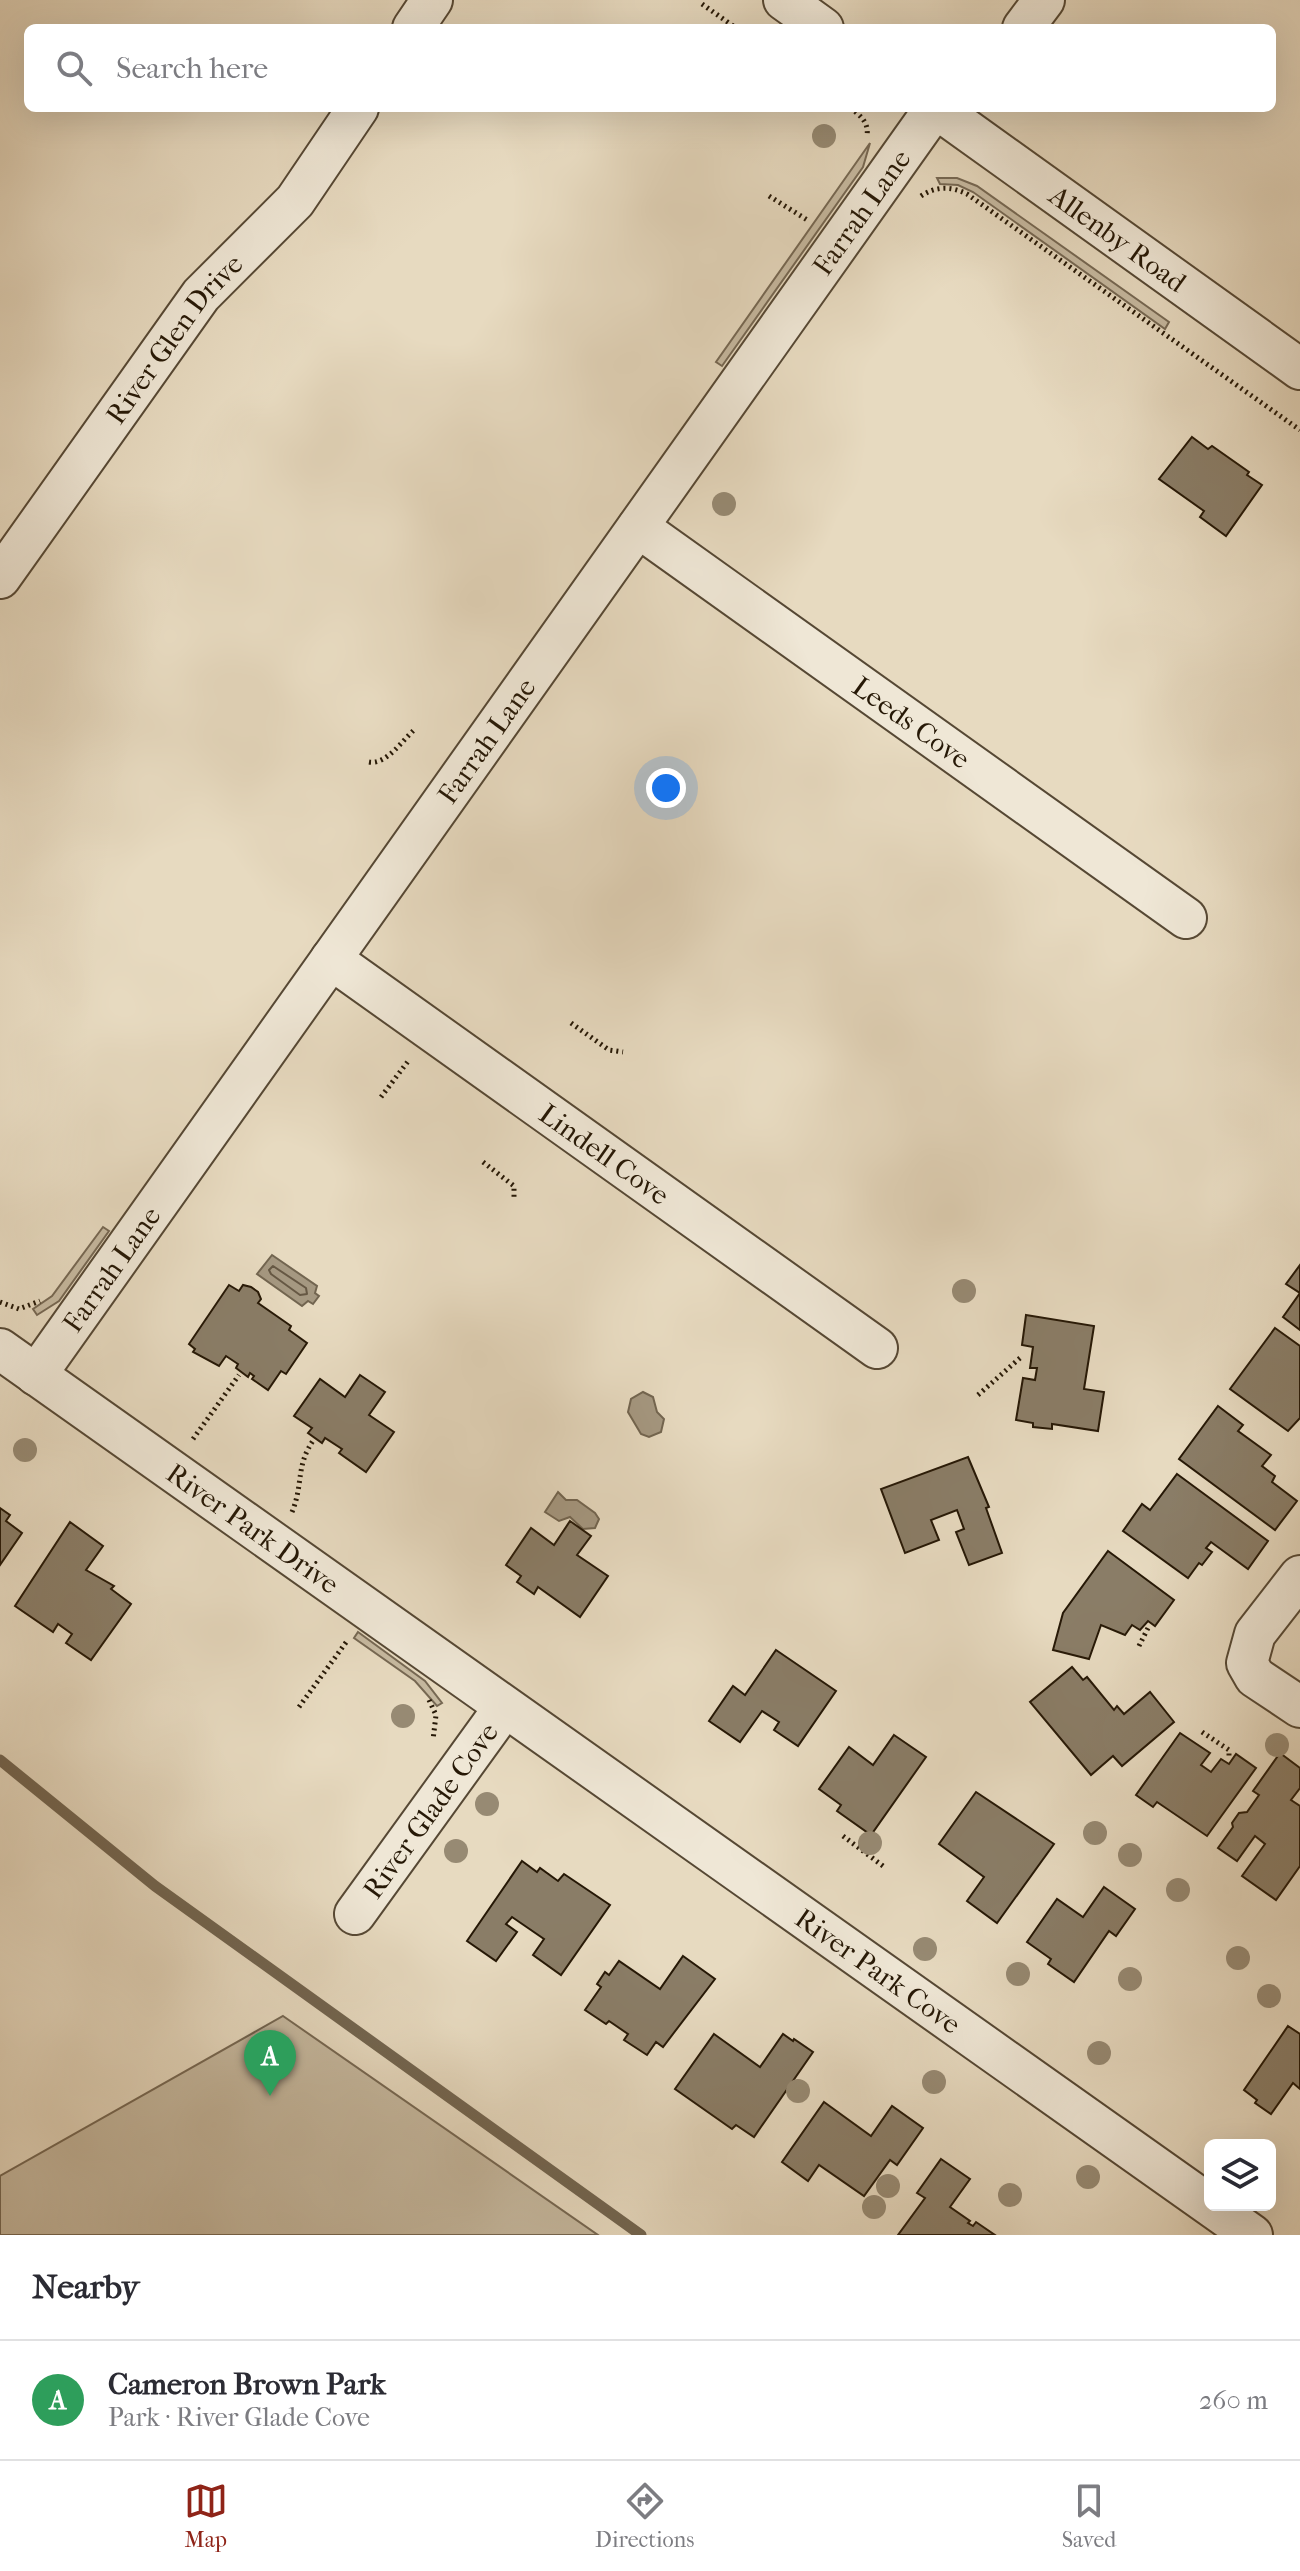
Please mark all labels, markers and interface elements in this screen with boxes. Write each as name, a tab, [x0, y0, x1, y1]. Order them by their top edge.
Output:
search box	[24, 24, 1276, 112]
icon: search	[52, 46, 96, 90]
text: Search here	[116, 51, 268, 86]
street label: Farrah Lane	[805, 143, 917, 281]
street label: Allenby Road	[1042, 178, 1194, 299]
street label: River Glen Drive	[99, 247, 249, 430]
street label: Leeds Cove	[846, 669, 977, 775]
street label: Farrah Lane	[430, 671, 542, 810]
your location	[646, 768, 686, 808]
street label: Lindell Cove	[533, 1097, 676, 1211]
street label: Farrah Lane	[55, 1200, 167, 1338]
street label: River Park Drive	[160, 1456, 346, 1600]
street label: River Glade Cove	[355, 1716, 505, 1905]
street label: River Park Cove	[789, 1901, 968, 2040]
pin: A	[244, 2030, 296, 2096]
map controls	[1204, 2139, 1276, 2211]
button: layers	[1204, 2139, 1276, 2211]
text: Nearby	[32, 2267, 139, 2307]
text: Cameron Brown Park	[108, 2367, 386, 2402]
text: A	[50, 2385, 66, 2416]
text: 260 m	[1199, 2385, 1268, 2416]
text: Park · River Glade Cove	[108, 2402, 370, 2433]
tab: Map	[184, 2479, 228, 2553]
tab: Directions	[595, 2479, 694, 2553]
tab: Saved	[1062, 2479, 1116, 2553]

